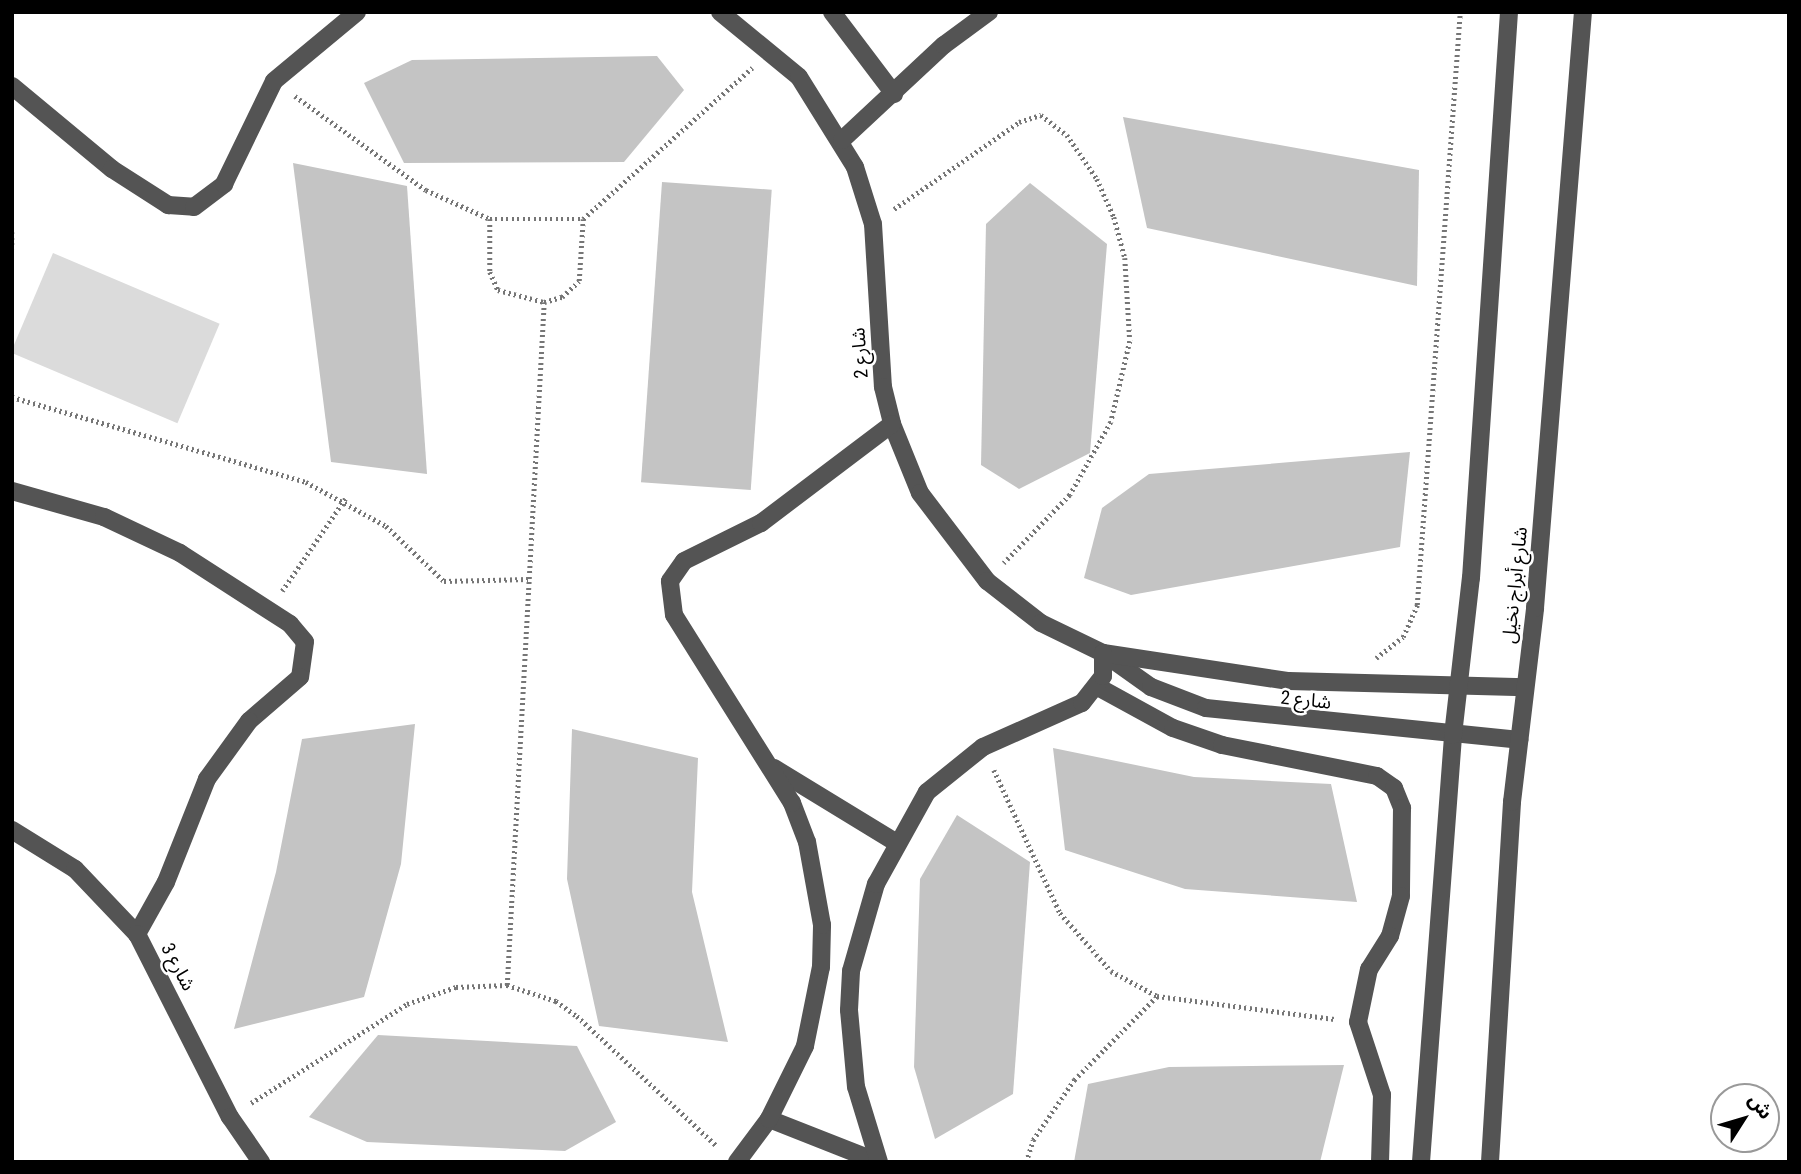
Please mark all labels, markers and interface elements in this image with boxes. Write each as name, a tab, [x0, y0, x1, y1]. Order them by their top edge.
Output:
street label: شارع 2	[847, 327, 873, 379]
street label: شارع أبراج نخيل	[1498, 526, 1532, 644]
street label: شارع 2	[1280, 686, 1332, 714]
street label: شارع 3	[156, 939, 200, 995]
north arrow	[1710, 1083, 1780, 1153]
text: ش	[1744, 1089, 1778, 1124]

